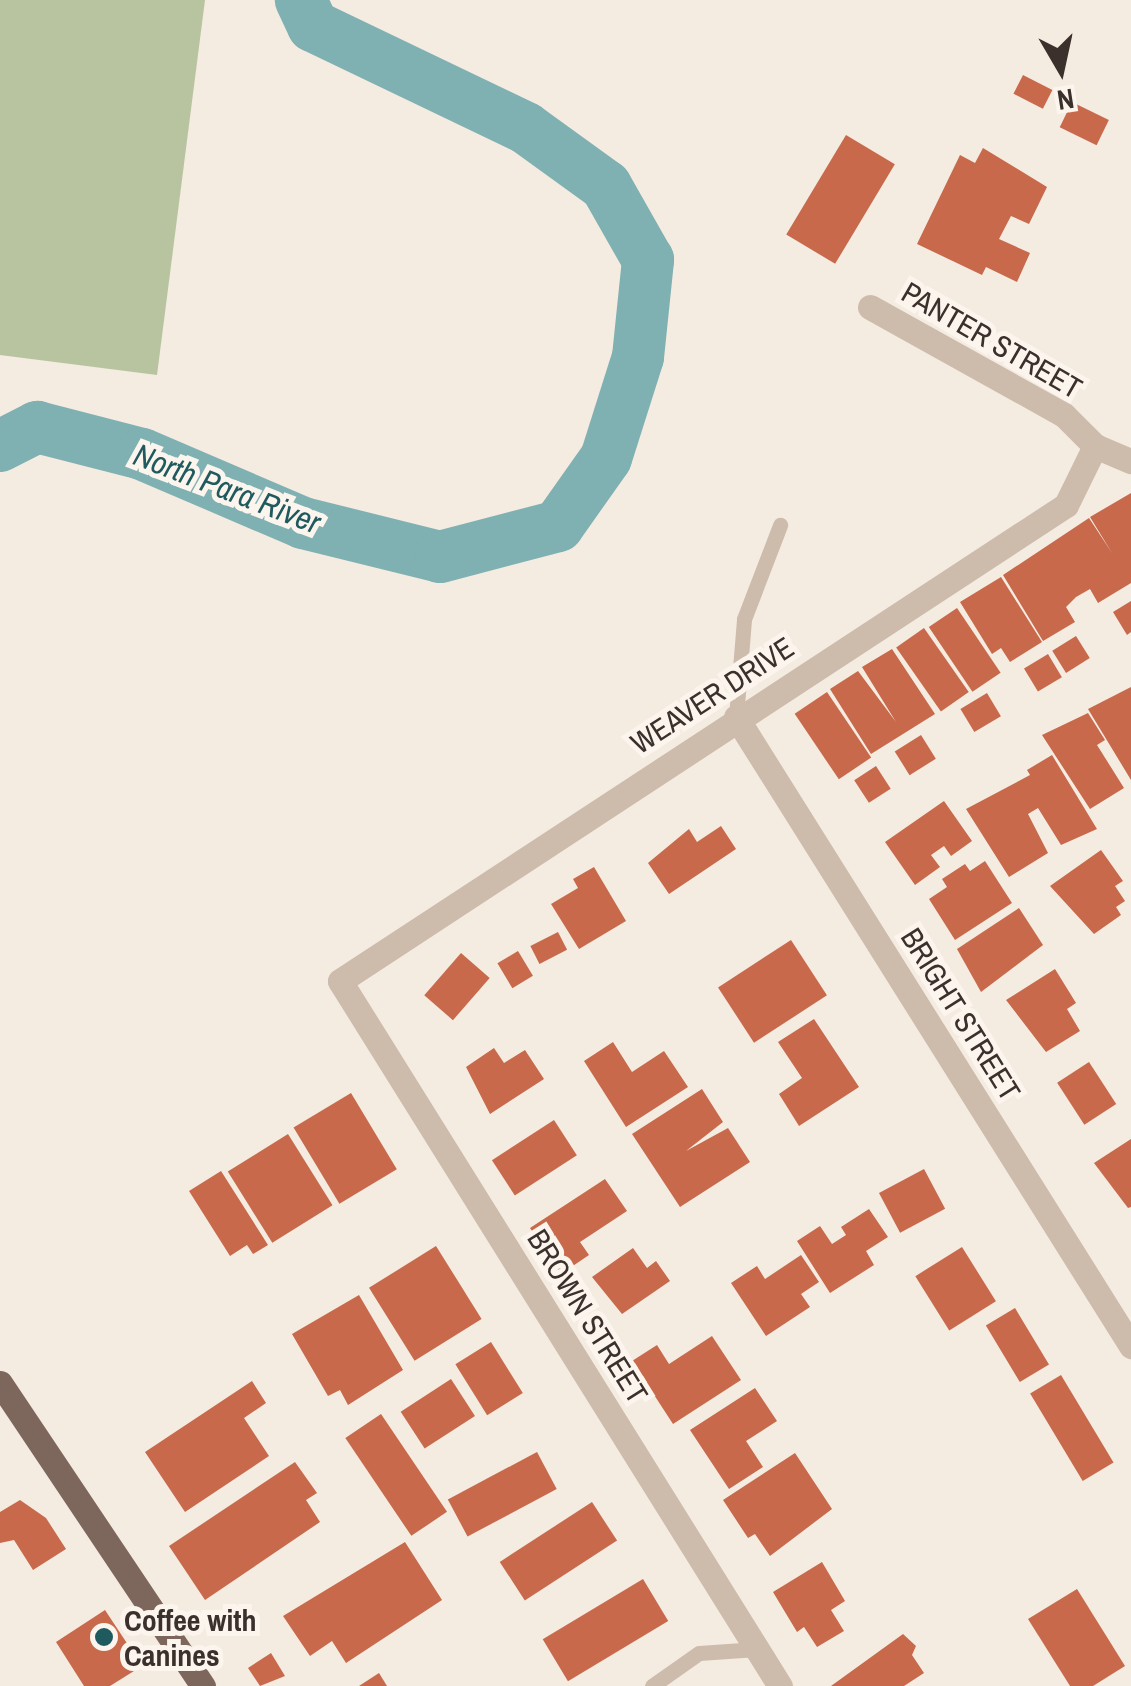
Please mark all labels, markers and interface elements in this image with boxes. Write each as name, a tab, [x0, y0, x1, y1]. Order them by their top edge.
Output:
north arrow	[1011, 20, 1111, 120]
text: N	[1055, 80, 1077, 120]
street label: PANTER STREET	[896, 274, 1088, 406]
water label: North Para River	[128, 436, 326, 542]
street label: WEAVER DRIVE	[624, 629, 800, 761]
street label: BRIGHT STREET	[894, 921, 1028, 1107]
street label: BROWN STREET	[520, 1222, 656, 1410]
place label: Coffee with Canines	[124, 1602, 257, 1672]
marker: Coffee with Canines	[93, 1626, 115, 1648]

